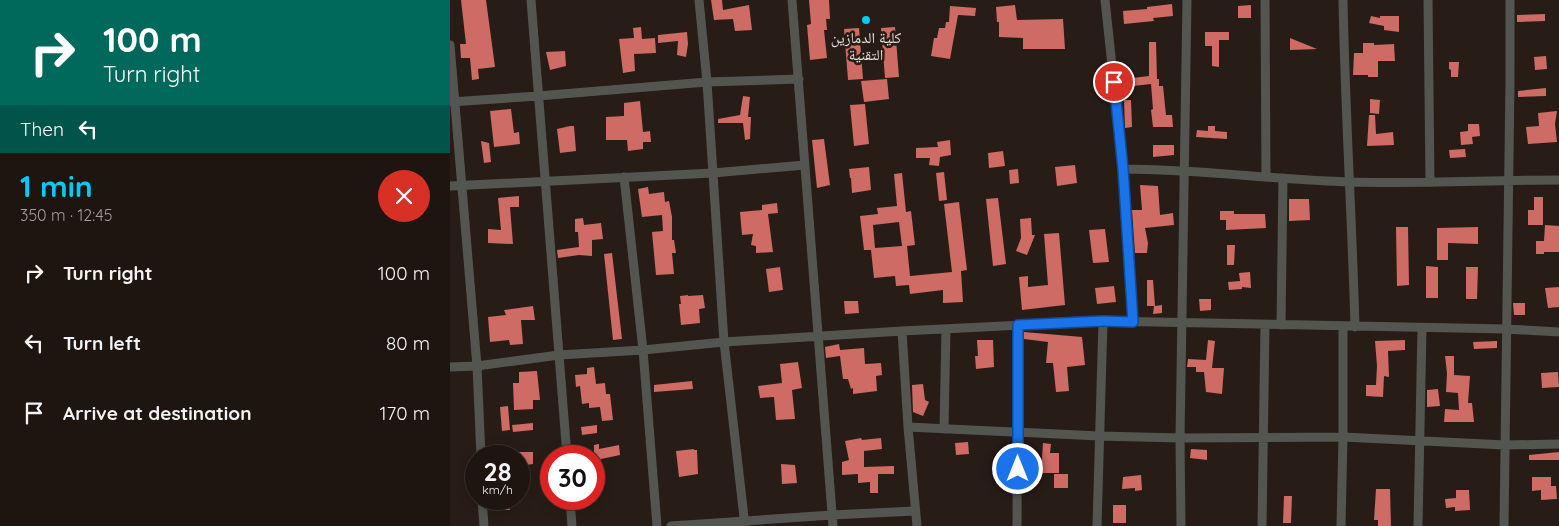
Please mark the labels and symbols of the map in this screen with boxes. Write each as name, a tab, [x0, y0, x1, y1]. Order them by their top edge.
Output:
marker: كلية الدمازين التقنية	[860, 14, 872, 26]
place label: كلية الدمازين التقنية	[831, 28, 901, 64]
pin	[1093, 61, 1135, 103]
position arrow	[991, 442, 1043, 494]
speed limit sign: 30	[540, 445, 605, 510]

